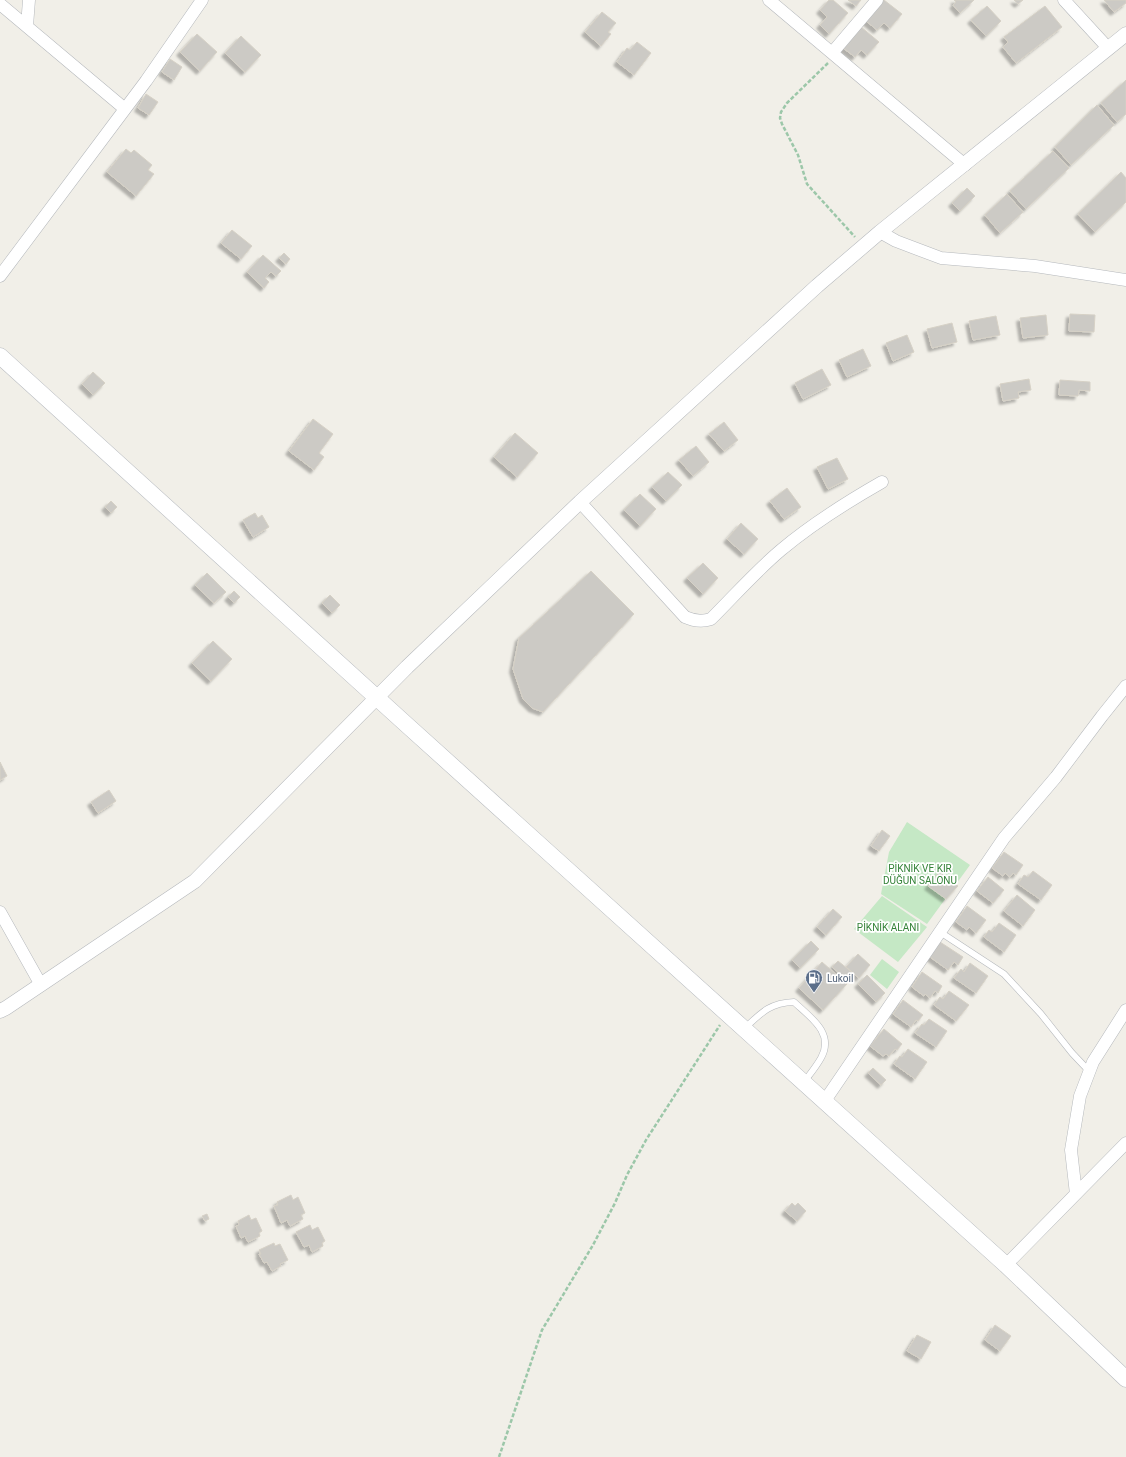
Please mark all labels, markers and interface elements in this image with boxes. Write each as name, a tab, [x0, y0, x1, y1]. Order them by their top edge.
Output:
park label: PİKNİK VE KIR DÜĞUN SALONU	[883, 862, 957, 886]
park label: PİKNİK ALANI	[857, 921, 919, 933]
fuel station icon: Lukoil	[804, 968, 824, 993]
place label: Lukoil	[827, 973, 853, 984]

